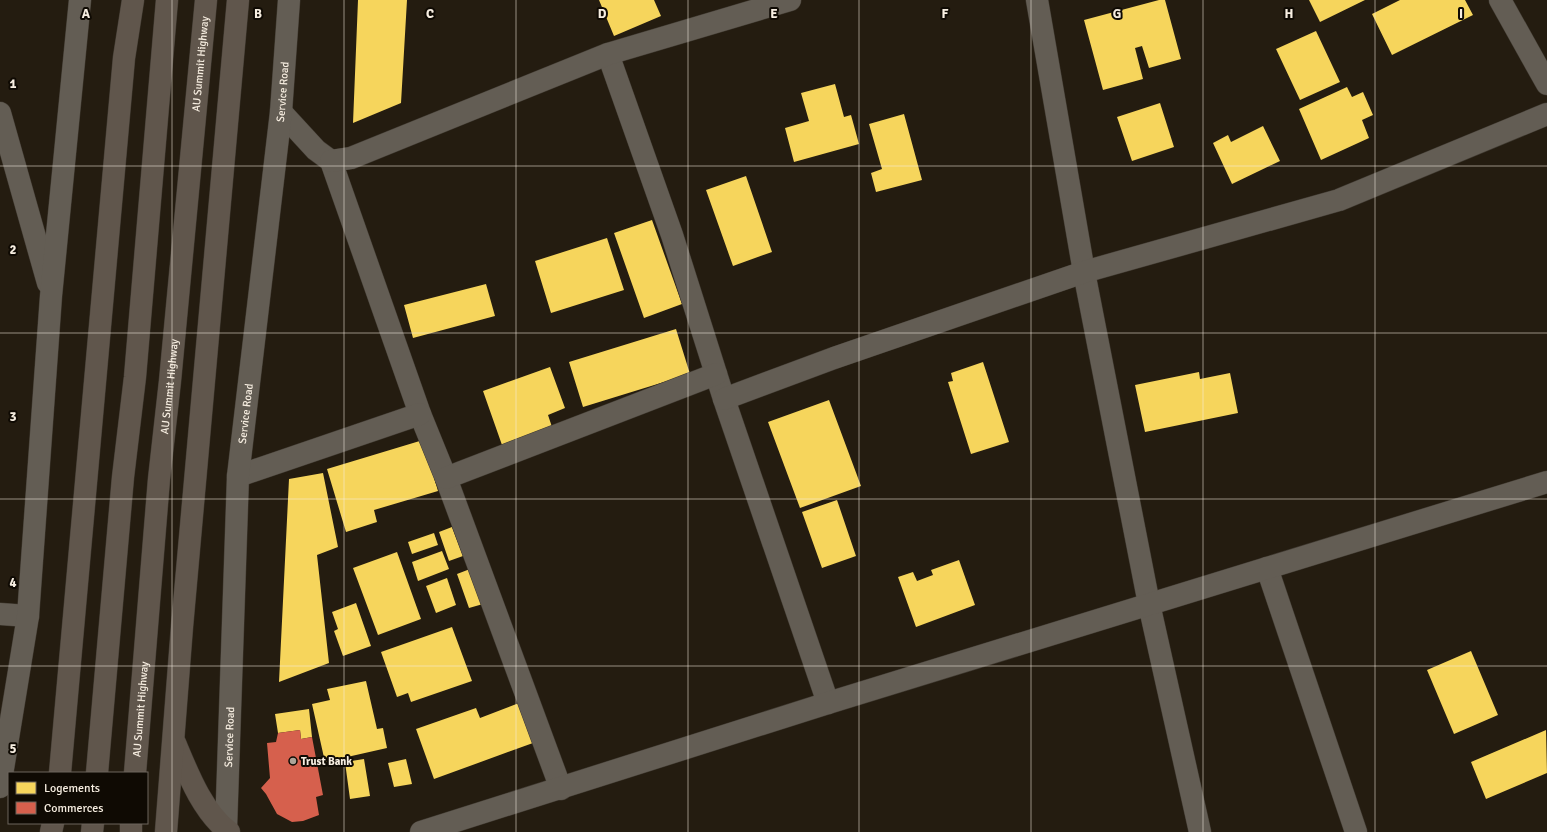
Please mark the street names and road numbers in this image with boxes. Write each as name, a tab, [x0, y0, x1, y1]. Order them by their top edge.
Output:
street label: AU Summit Highway	[189, 15, 211, 112]
street label: Service Road	[273, 61, 291, 123]
street label: AU Summit Highway	[158, 337, 181, 435]
street label: Service Road	[235, 383, 255, 444]
street label: AU Summit Highway	[130, 660, 151, 757]
street label: Service Road	[222, 706, 237, 768]

